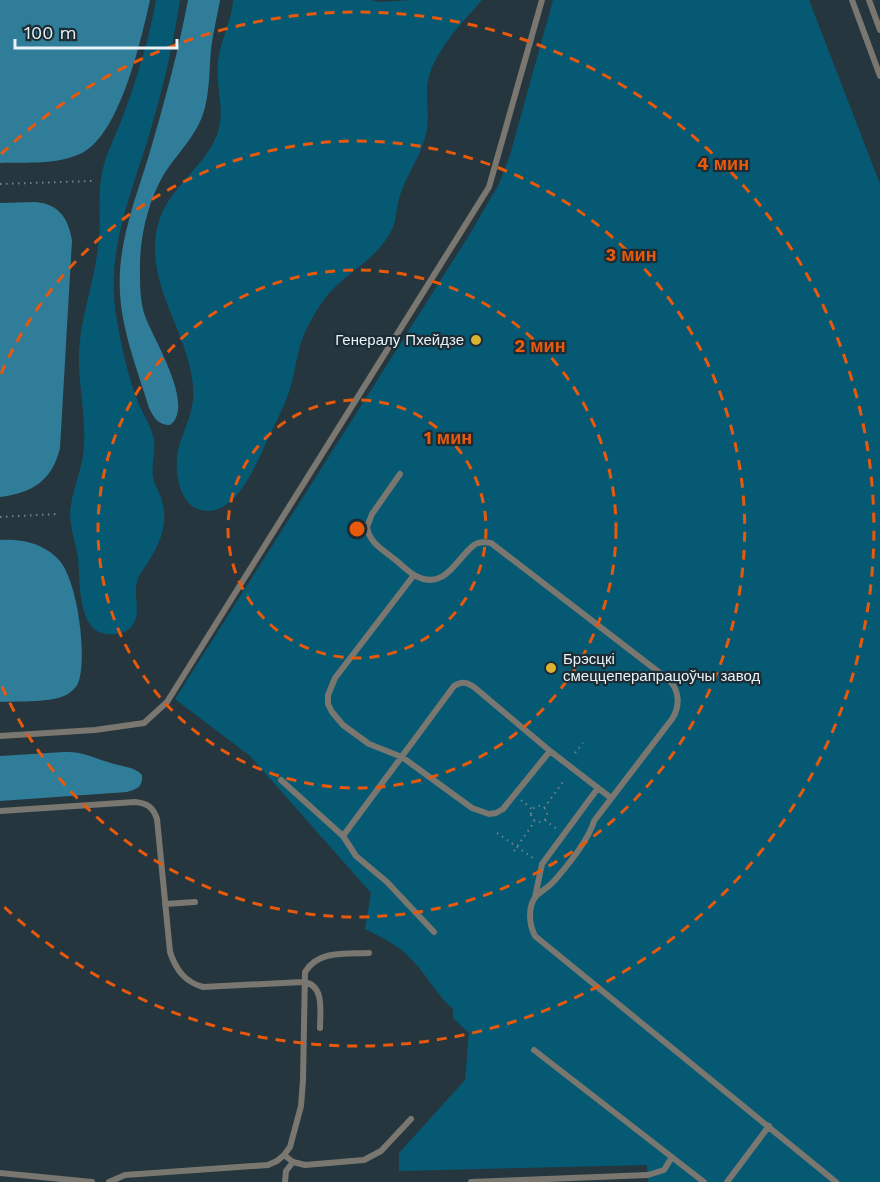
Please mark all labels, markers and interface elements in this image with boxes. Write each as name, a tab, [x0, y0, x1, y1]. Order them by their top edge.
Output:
scale bar	[15, 12, 177, 50]
text: 100 m	[24, 22, 77, 43]
text: 4 мин	[697, 153, 749, 174]
text: 3 мин	[605, 244, 657, 265]
place label: Генералу Пхейдзе	[335, 331, 464, 349]
marker: Генералу Пхейдзе	[469, 333, 483, 347]
text: 2 мин	[514, 335, 566, 356]
text: 1 мин	[424, 427, 472, 448]
centre of rings	[347, 519, 367, 539]
place label: Брэсцкі смеццеперапрацоўчы завод	[563, 650, 760, 685]
marker: Брэсцкі смеццеперапрацоўчы завод	[544, 661, 558, 675]

